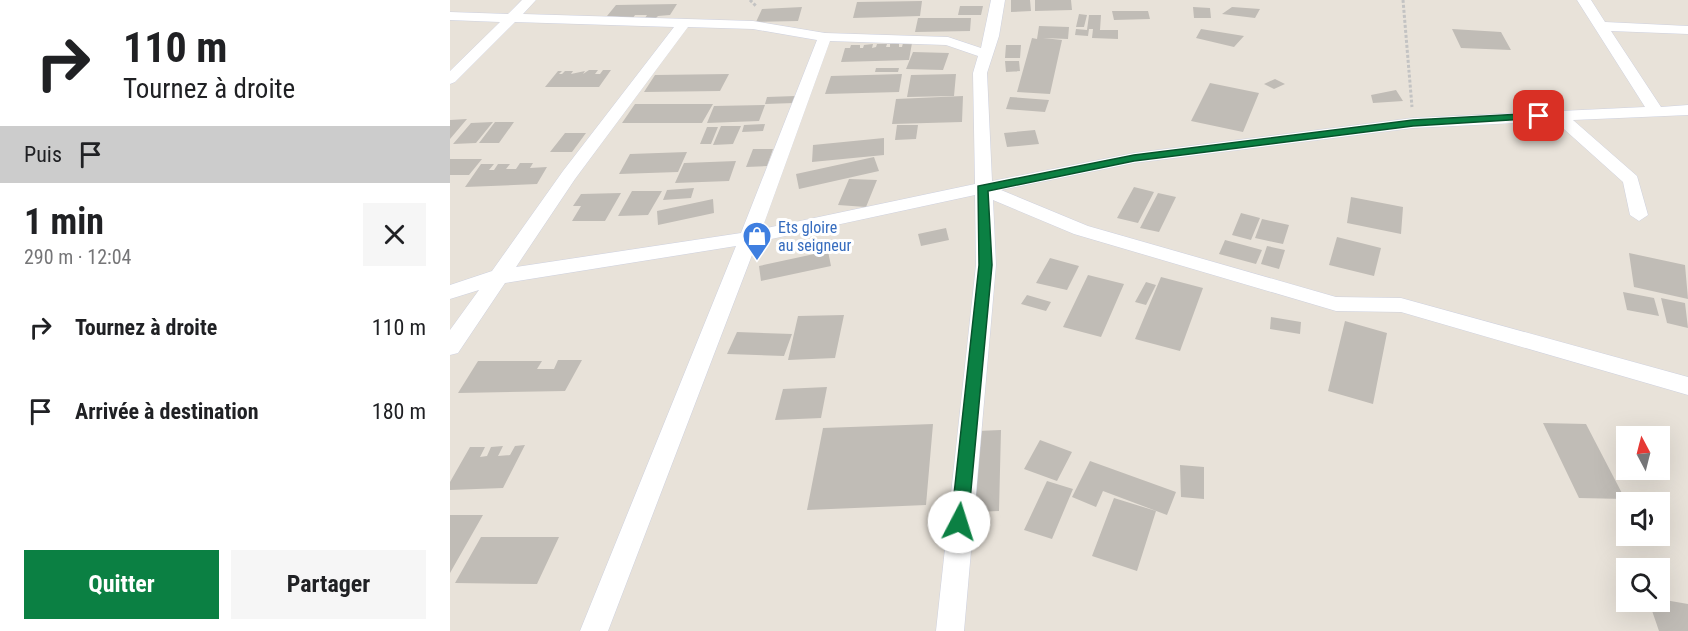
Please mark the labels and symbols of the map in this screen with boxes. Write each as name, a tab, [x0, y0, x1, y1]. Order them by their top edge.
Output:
pin	[1513, 90, 1564, 141]
place label: Ets gloire au seigneur	[778, 218, 851, 255]
shop icon: Ets gloire au seigneur	[741, 220, 773, 262]
north arrow	[1616, 426, 1670, 480]
position arrow	[927, 490, 991, 554]

